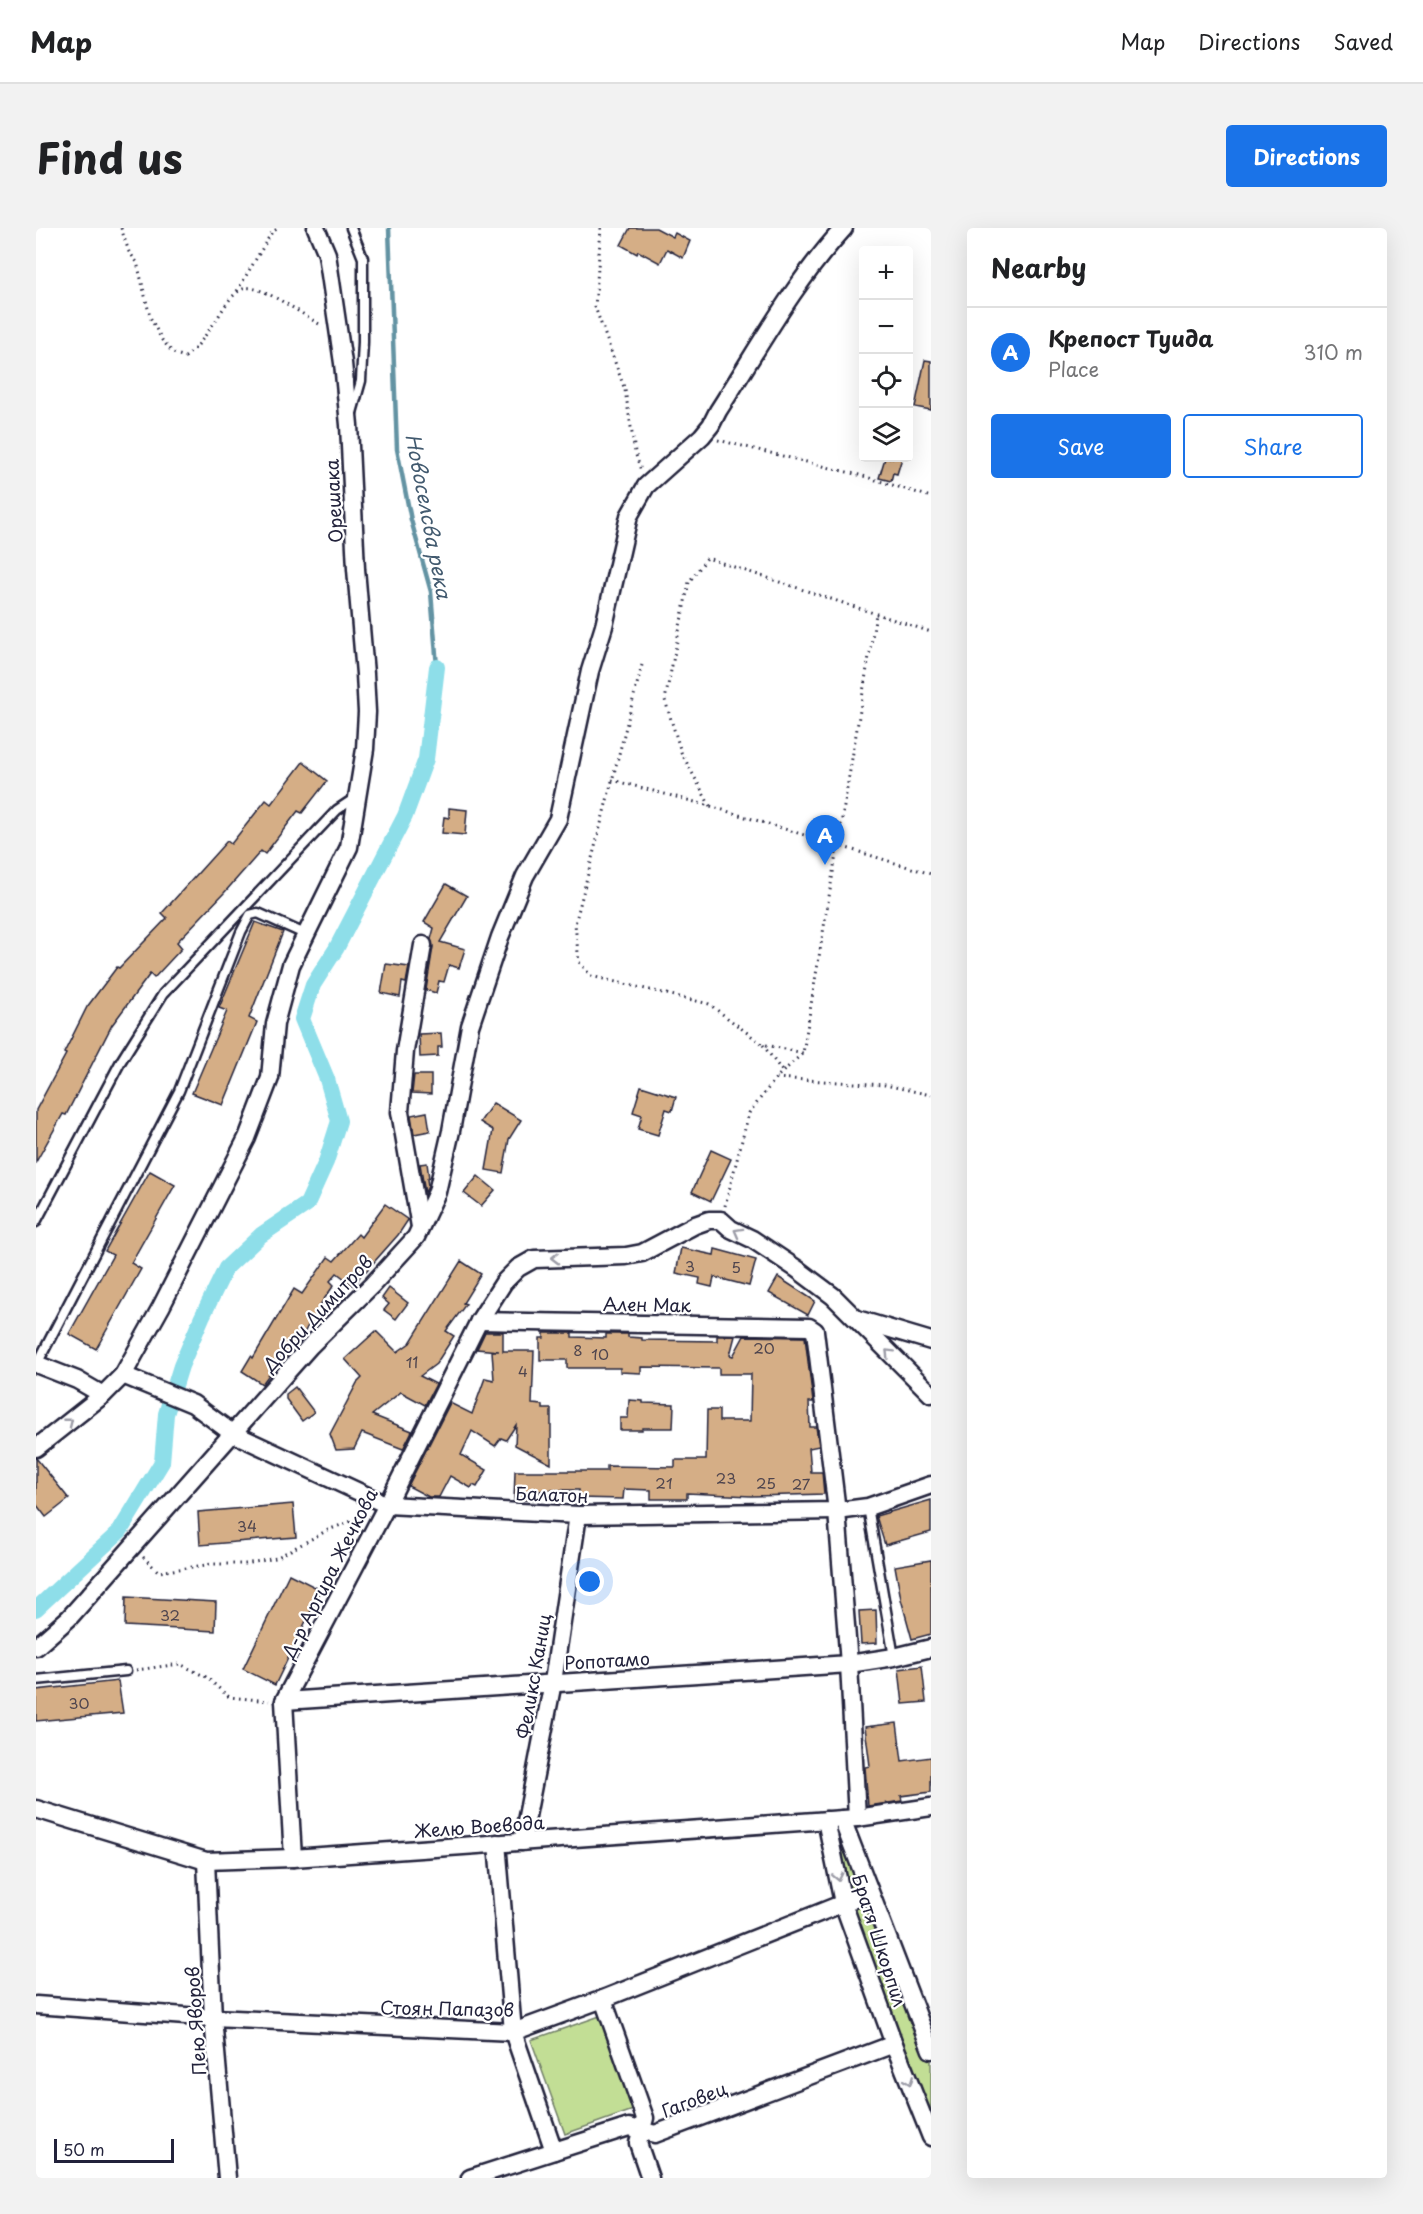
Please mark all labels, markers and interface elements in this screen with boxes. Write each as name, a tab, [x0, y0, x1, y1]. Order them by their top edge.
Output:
text: Map	[30, 20, 92, 63]
text: Map	[1120, 25, 1165, 57]
text: Directions	[1198, 25, 1300, 57]
text: Saved	[1333, 25, 1393, 57]
text: Find us	[36, 125, 183, 188]
button: Directions	[1226, 125, 1387, 187]
map controls	[859, 246, 913, 462]
button: +	[859, 246, 913, 300]
text: Nearby	[991, 248, 1086, 287]
button: −	[859, 300, 913, 354]
text: Крепост Туида	[1048, 321, 1214, 354]
text: A	[1003, 337, 1018, 367]
text: 310 m	[1303, 337, 1363, 367]
button: locate	[859, 354, 913, 408]
text: Place	[1048, 354, 1099, 384]
button: layers	[859, 408, 913, 462]
button: Save	[991, 414, 1171, 478]
button: Share	[1183, 414, 1363, 478]
water label: Новоселсва река	[398, 431, 460, 602]
street label: Орешака	[317, 458, 349, 544]
pin: A	[806, 816, 844, 865]
one-way arrow	[734, 1228, 744, 1239]
street label: Добри Димитров	[255, 1249, 378, 1378]
one-way arrow	[550, 1252, 559, 1264]
house number: 3	[685, 1254, 695, 1277]
house number: 5	[731, 1255, 741, 1278]
street label: Ален Мак	[603, 1290, 692, 1318]
house number: 20	[753, 1336, 775, 1359]
house number: 8	[573, 1338, 583, 1361]
house number: 10	[591, 1342, 609, 1365]
one-way arrow	[886, 1349, 897, 1360]
house number: 11	[406, 1350, 418, 1373]
house number: 4	[518, 1359, 528, 1382]
one-way arrow	[63, 1418, 74, 1429]
house number: 23	[716, 1466, 736, 1489]
house number: 21	[655, 1471, 673, 1494]
house number: 25	[756, 1471, 776, 1494]
house number: 27	[792, 1472, 811, 1495]
street label: Балатон	[515, 1479, 589, 1509]
street label: Д-р Аргира Жечкова	[274, 1483, 384, 1664]
house number: 34	[237, 1514, 257, 1537]
your location	[575, 1567, 604, 1596]
house number: 32	[160, 1603, 180, 1626]
street label: Феликс Каниц	[509, 1611, 557, 1741]
street label: Ропотамо	[563, 1644, 651, 1676]
house number: 30	[69, 1691, 89, 1714]
street label: Желю Воевода	[413, 1808, 546, 1844]
street label: Братя Шкорпил	[846, 1870, 914, 2010]
one-way arrow	[831, 1872, 844, 1882]
street label: Пею Яворов	[178, 1966, 212, 2076]
street label: Стоян Папазов	[380, 1993, 514, 2023]
street label: Гаговец	[657, 2074, 731, 2124]
one-way arrow	[902, 2074, 914, 2085]
scale bar	[54, 2136, 174, 2164]
text: 50 m	[63, 2137, 104, 2161]

